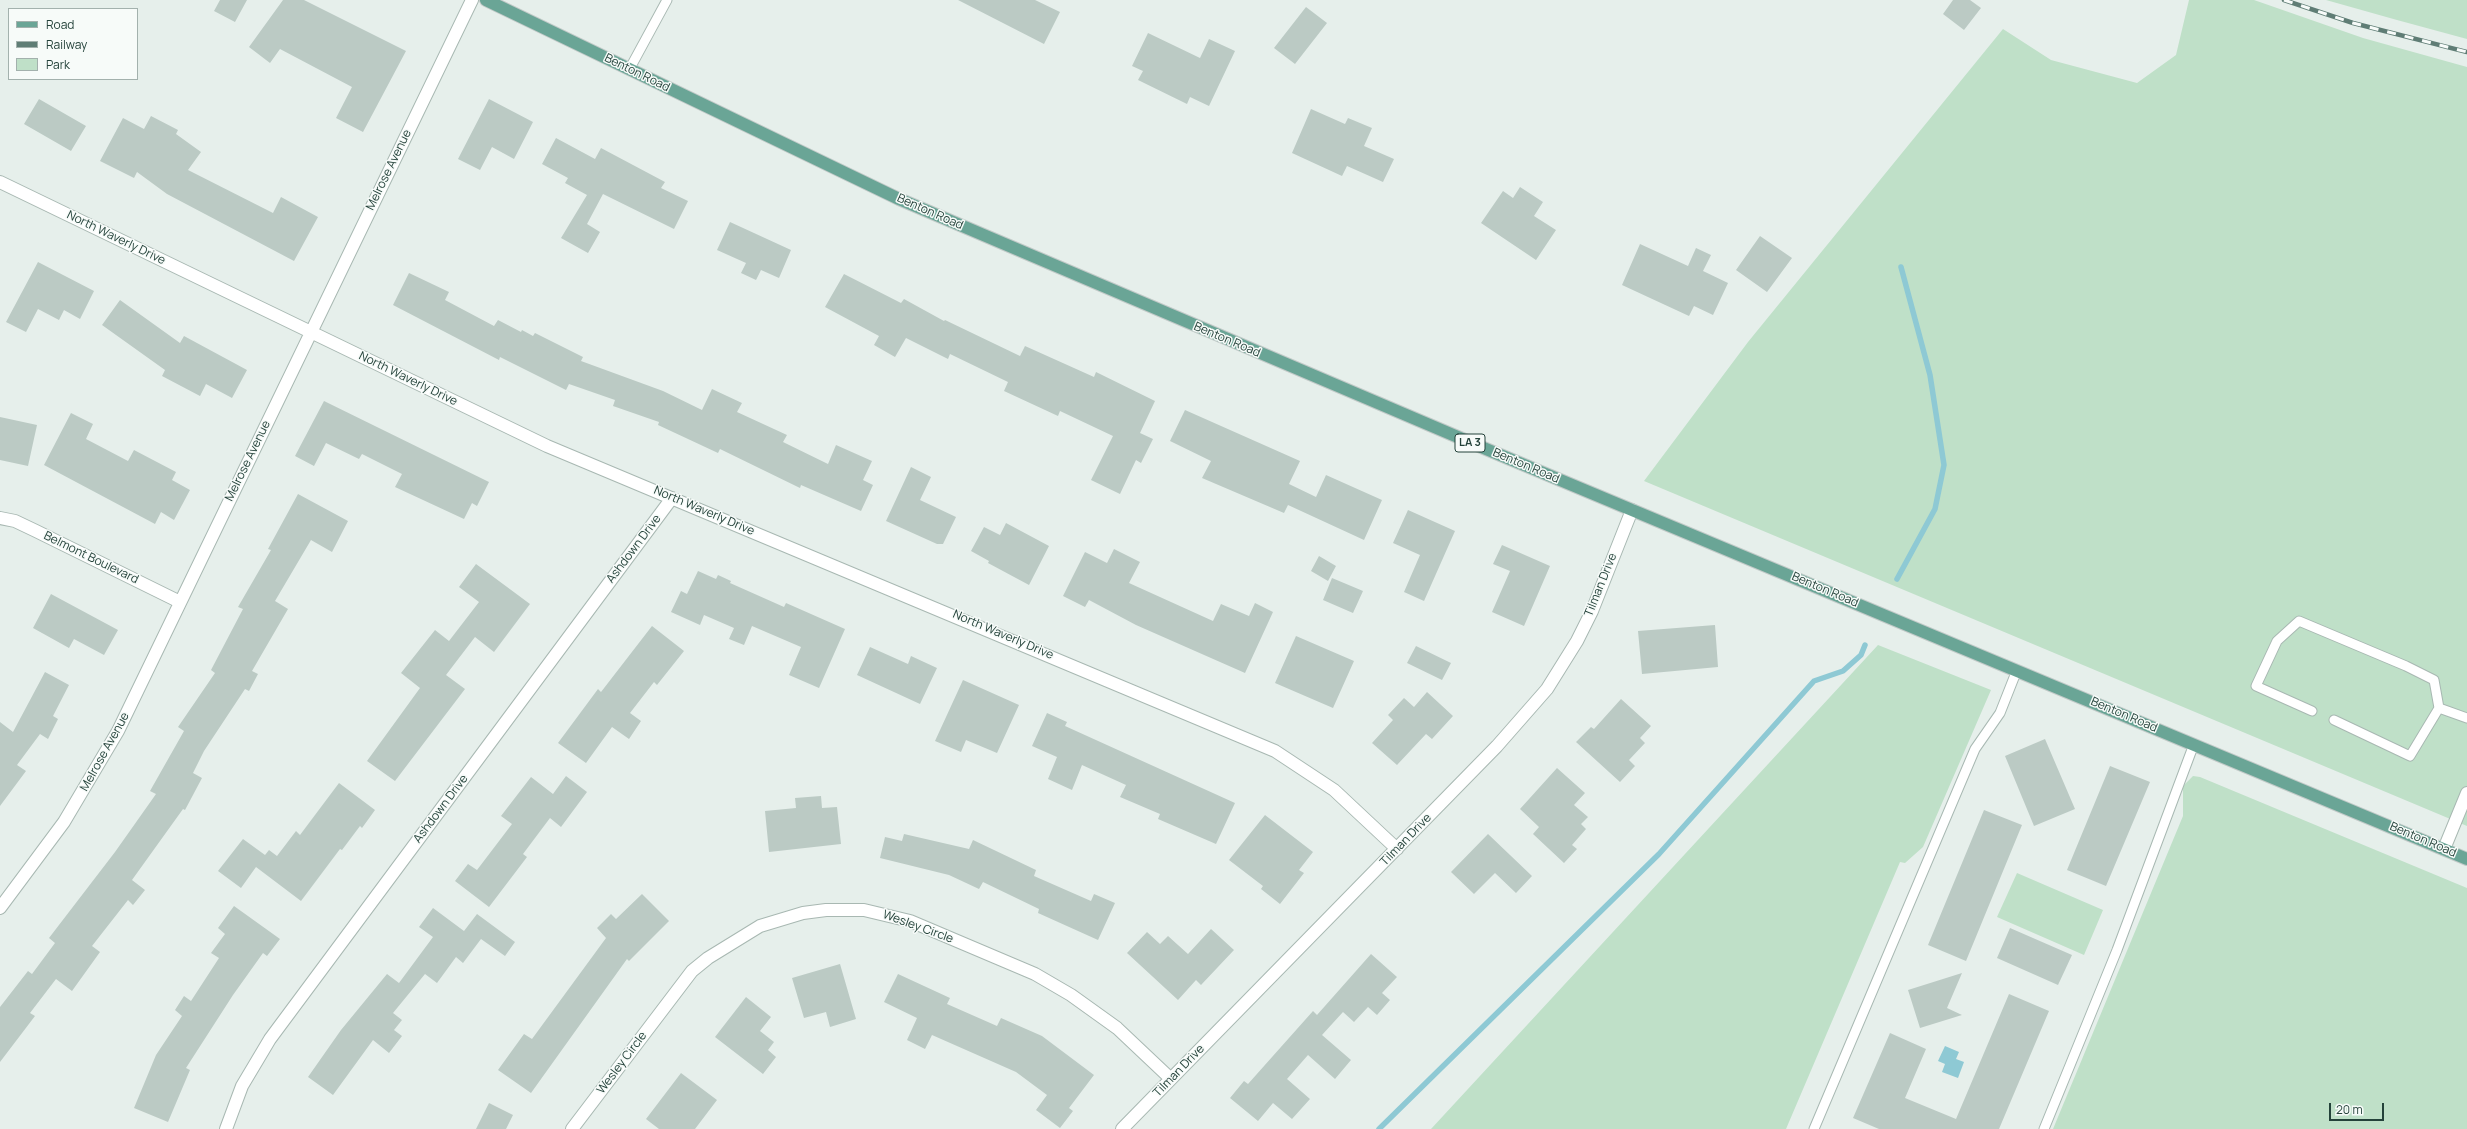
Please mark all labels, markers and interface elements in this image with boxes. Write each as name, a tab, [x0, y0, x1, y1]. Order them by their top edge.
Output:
legend	[8, 8, 138, 80]
text: Road	[46, 16, 74, 33]
text: Railway	[46, 36, 87, 53]
street label: Benton Road	[602, 51, 672, 95]
text: Park	[46, 56, 70, 73]
street label: Melrose Avenue	[363, 127, 415, 213]
street label: Benton Road	[895, 191, 965, 233]
street label: North Waverly Drive	[64, 208, 168, 268]
street label: Benton Road	[1192, 320, 1262, 360]
street label: North Waverly Drive	[356, 349, 460, 409]
street label: Melrose Avenue	[222, 418, 274, 504]
road number: LA 3	[1455, 434, 1485, 452]
street label: Benton Road	[1491, 446, 1561, 486]
street label: North Waverly Drive	[652, 483, 756, 539]
street label: Ashdown Drive	[604, 512, 664, 586]
street label: Belmont Boulevard	[41, 529, 141, 587]
street label: Tilman Drive	[1582, 551, 1620, 619]
street label: Benton Road	[1790, 570, 1860, 610]
street label: North Waverly Drive	[951, 607, 1055, 663]
street label: Benton Road	[2089, 695, 2159, 735]
street label: Melrose Avenue	[77, 710, 133, 794]
street label: Ashdown Drive	[411, 772, 471, 846]
street label: Tilman Drive	[1377, 811, 1435, 869]
street label: Benton Road	[2388, 820, 2458, 860]
street label: Wesley Circle	[881, 908, 955, 946]
street label: Wesley Circle	[594, 1029, 650, 1097]
street label: Tilman Drive	[1150, 1042, 1208, 1100]
scale bar	[2331, 1095, 2386, 1121]
text: 20 m	[2336, 1101, 2363, 1118]

